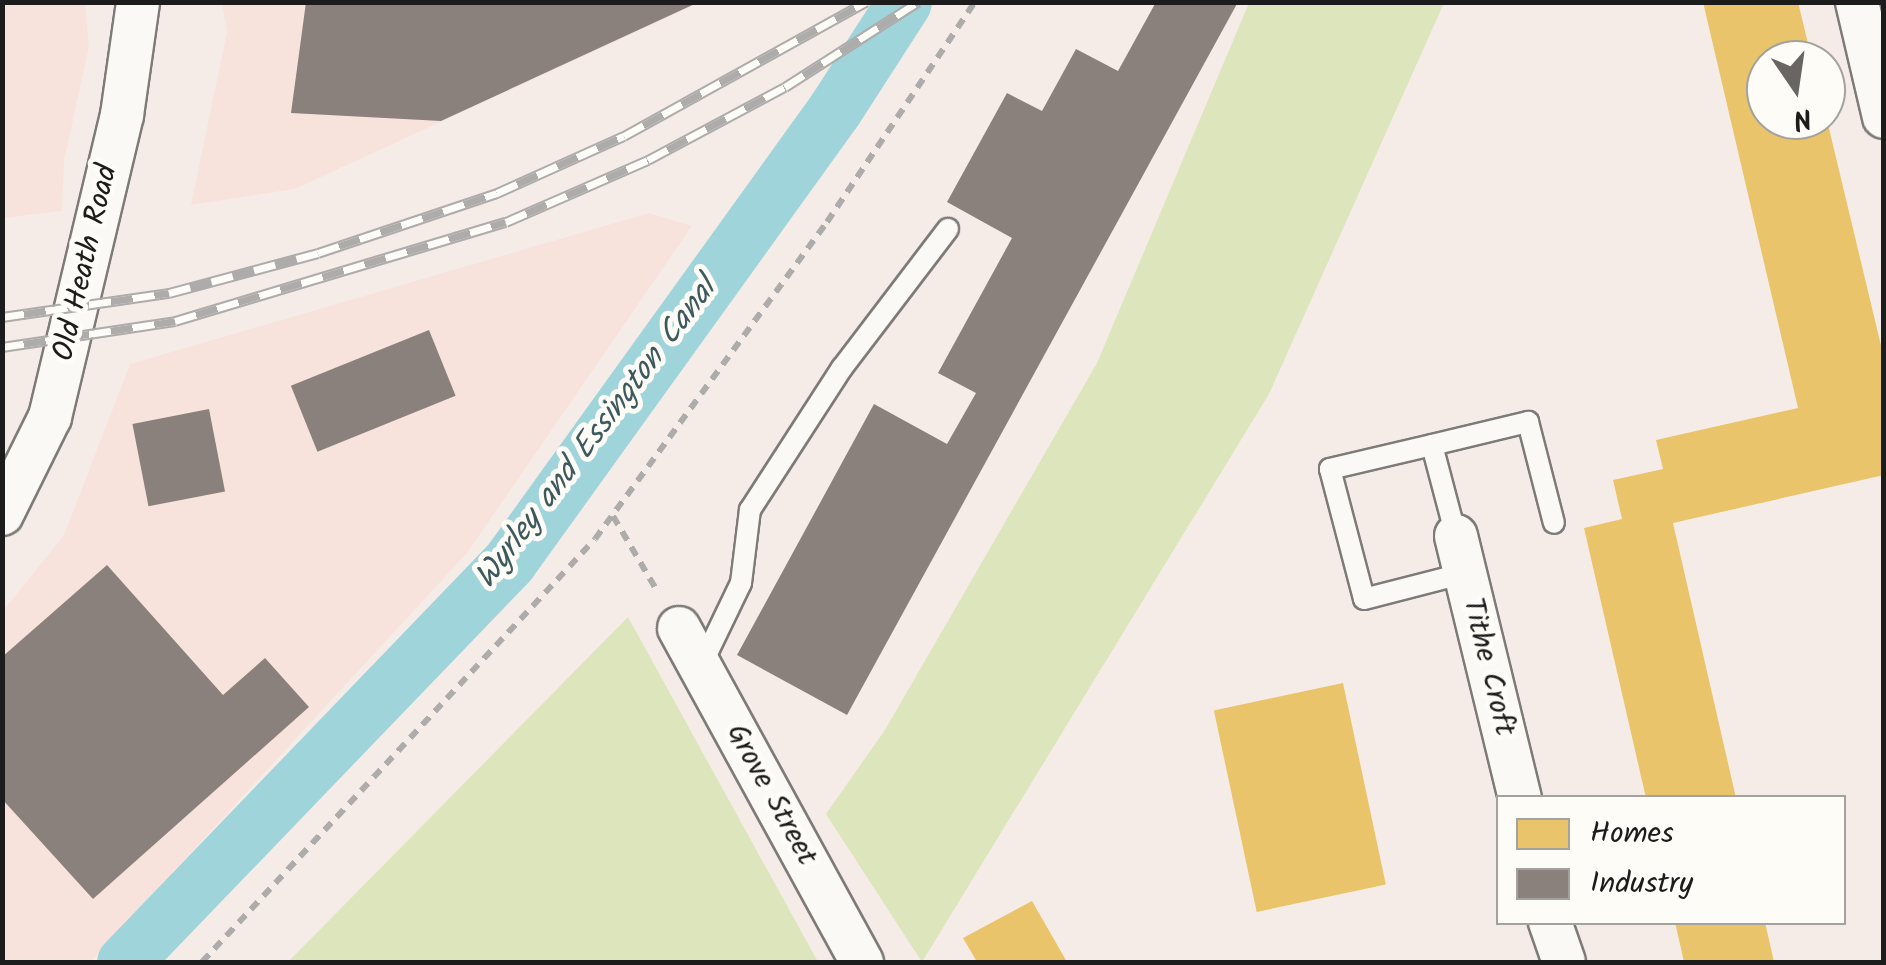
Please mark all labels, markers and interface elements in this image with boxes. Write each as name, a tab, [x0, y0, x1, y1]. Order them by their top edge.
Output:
north arrow	[1746, 40, 1846, 140]
text: N	[1789, 94, 1816, 142]
street label: Old Heath Road	[46, 161, 126, 365]
water label: Wyrley and Essington Canal	[468, 271, 726, 597]
street label: Tithe Croft	[1454, 594, 1522, 740]
street label: Grove Street	[717, 718, 825, 872]
legend	[1496, 795, 1846, 925]
text: Homes	[1590, 810, 1674, 858]
text: Industry	[1590, 860, 1693, 908]

